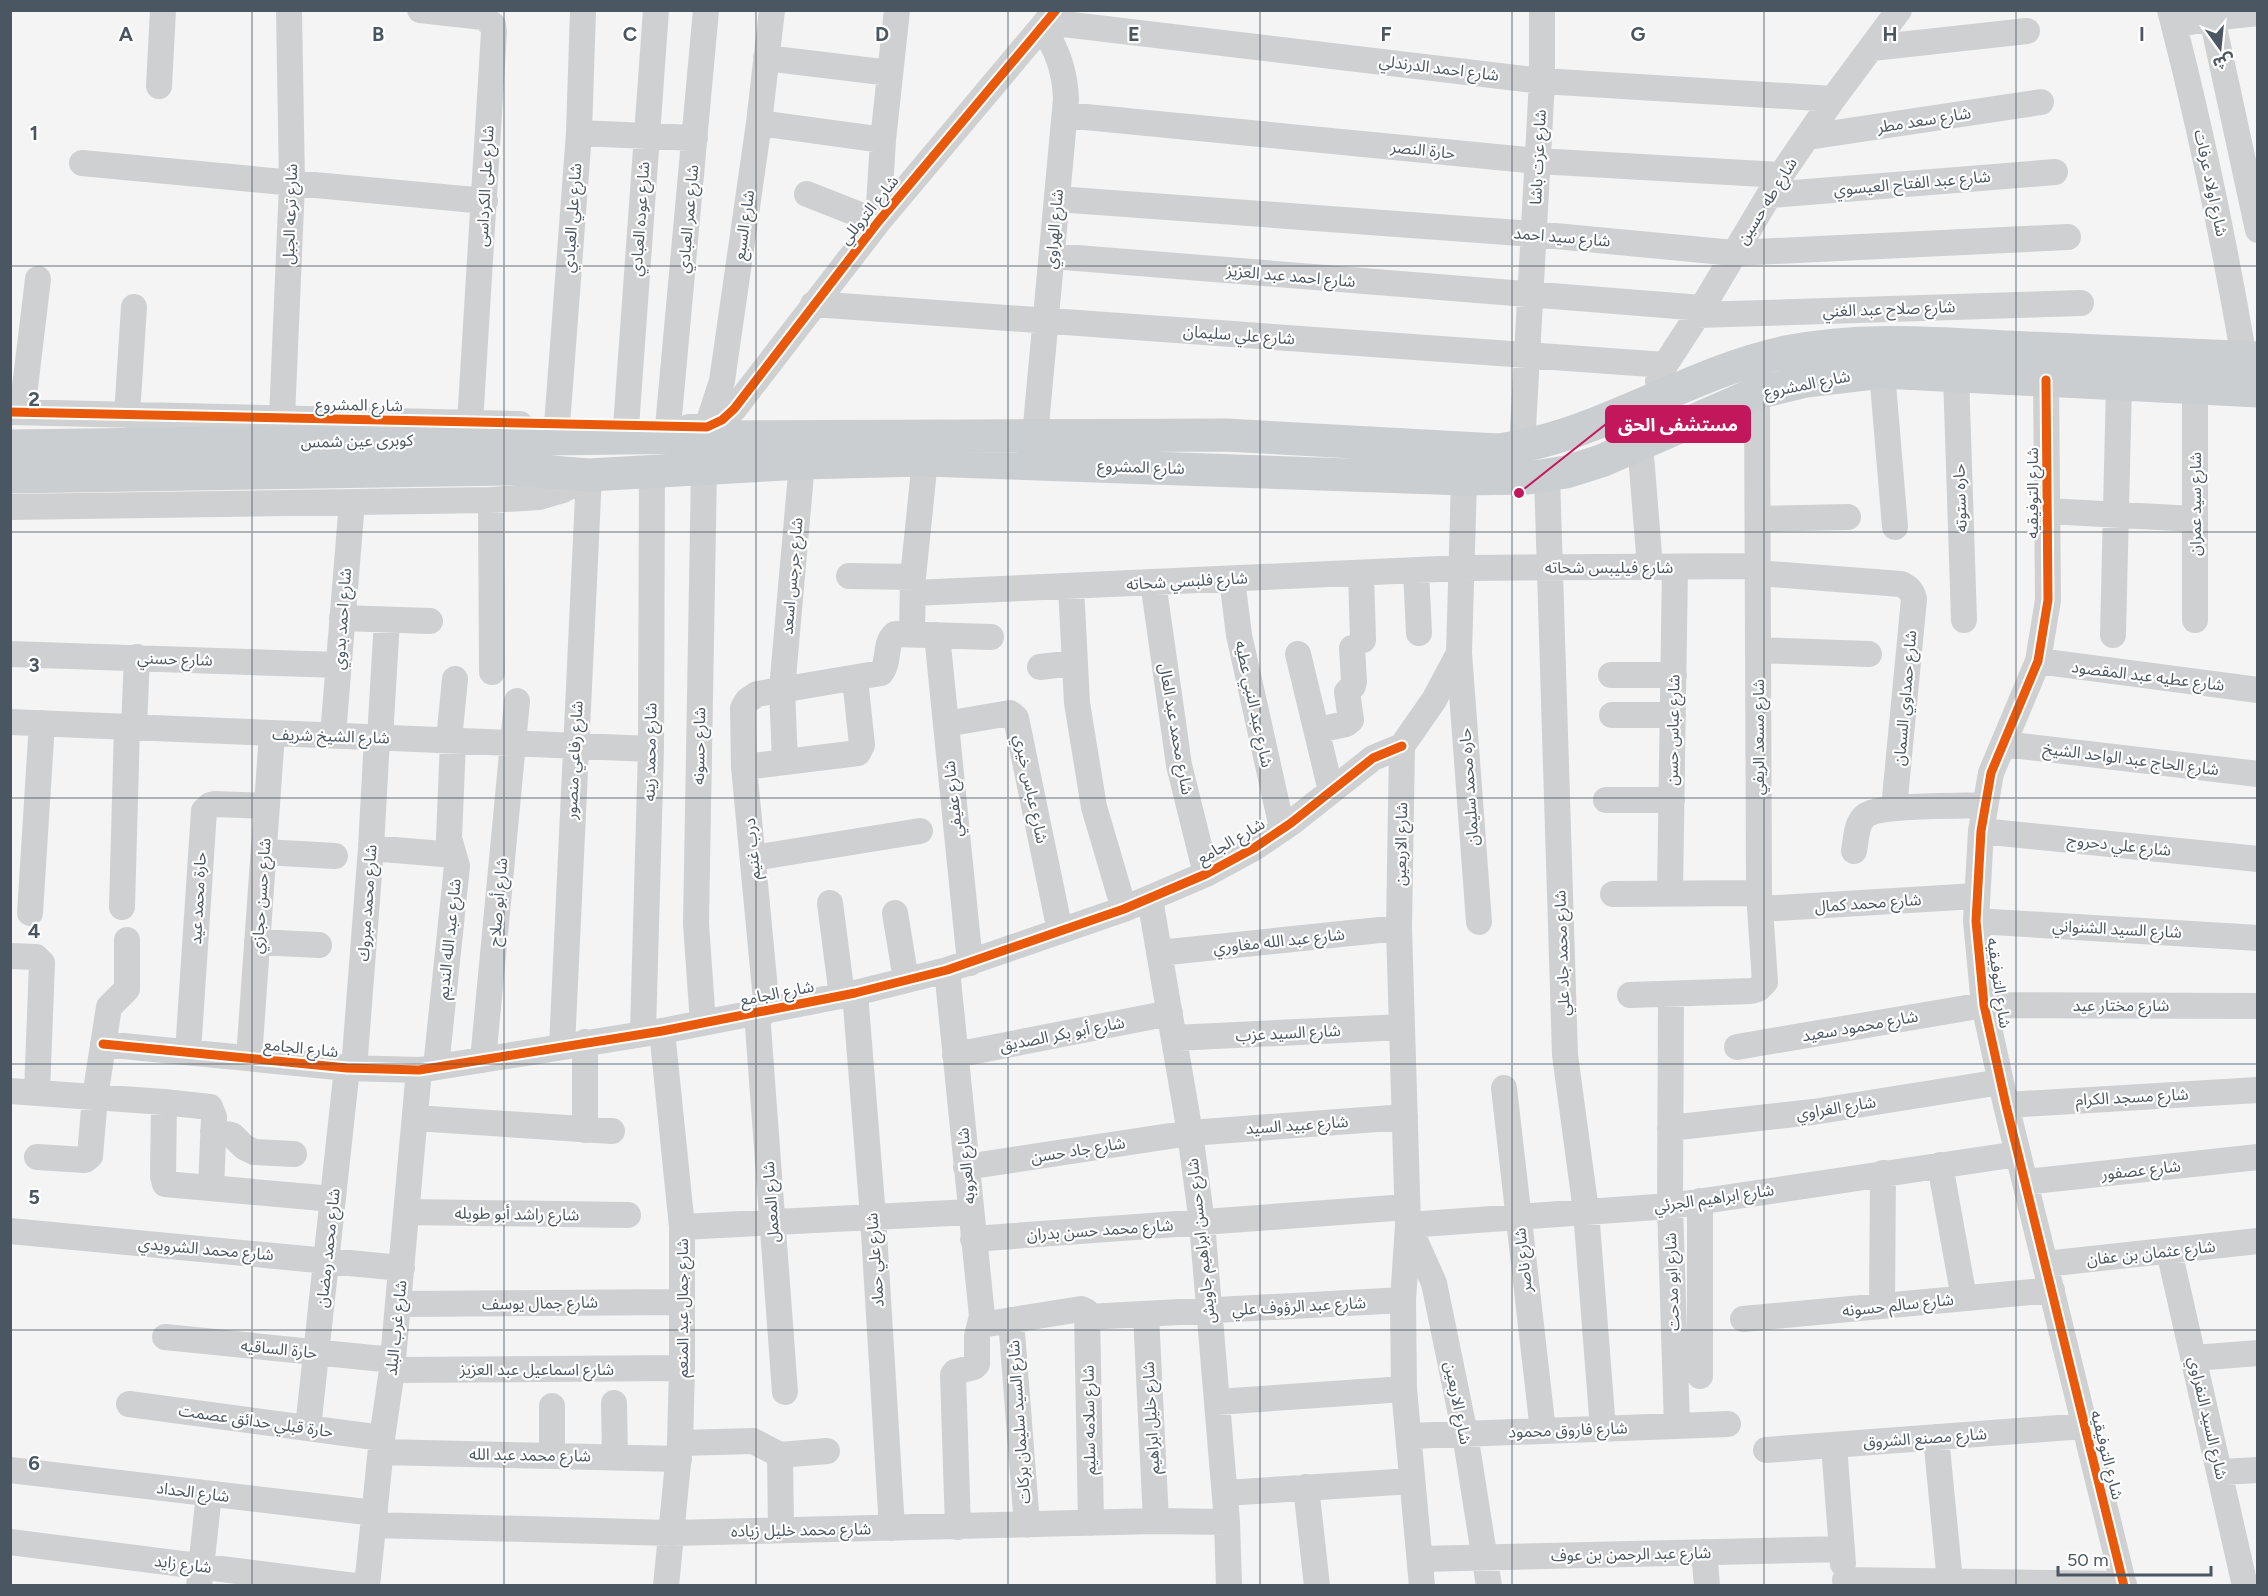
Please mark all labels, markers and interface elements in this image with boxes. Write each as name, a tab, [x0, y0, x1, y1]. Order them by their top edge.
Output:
north arrow	[2190, 18, 2250, 78]
text: A	[119, 22, 134, 46]
text: B	[372, 22, 384, 46]
text: C	[623, 22, 637, 46]
text: D	[875, 22, 889, 46]
text: E	[1128, 22, 1140, 46]
text: F	[1380, 22, 1392, 46]
text: G	[1631, 22, 1646, 46]
text: H	[1883, 22, 1898, 46]
text: I	[2139, 22, 2145, 46]
text: ش	[2211, 50, 2237, 74]
street label: شارع احمد الدرندلي	[1378, 51, 1500, 88]
street label: شارع سعد مطر	[1875, 103, 1973, 140]
street label: شارع عزت باشا	[1526, 109, 1553, 205]
text: 1	[30, 121, 38, 145]
street label: شارع على الكرداسى	[472, 125, 501, 247]
street label: شارع اولاد عرفات	[2187, 128, 2232, 239]
street label: حارة النصر	[1389, 137, 1456, 163]
street label: شارع طه حسين	[1733, 154, 1804, 249]
street label: شارع عوده العبادي	[627, 161, 656, 277]
street label: شارع علي العبادي	[559, 162, 588, 274]
street label: شارع ترعه الجبل	[279, 163, 304, 265]
street label: شارع عمر العبادي	[674, 164, 705, 274]
street label: شارع عبد الفتاح العيسوي	[1833, 167, 1992, 202]
street label: شارع التروللي	[835, 172, 905, 250]
street label: شارع الهراوي	[1041, 188, 1070, 270]
street label: شارع السبع	[730, 189, 761, 262]
street label: شارع سيد احمد	[1513, 223, 1611, 254]
street label: شارع احمد عبد العزيز	[1224, 261, 1356, 294]
street label: شارع صلاح عبد الغني	[1822, 297, 1956, 324]
street label: شارع علي سليمان	[1182, 322, 1295, 351]
street label: شارع المشروع	[1762, 366, 1852, 405]
text: 2	[28, 387, 40, 411]
street label: شارع المشروع	[315, 395, 403, 418]
callout: مستشفى الحق	[1606, 406, 1750, 442]
text: مستشفى الحق	[1618, 414, 1738, 436]
street label: كوبرى عين شمس	[301, 431, 414, 451]
street label: شارع التوفيقيه	[2023, 447, 2045, 539]
street label: شارع سيد عمران	[2186, 452, 2208, 556]
street label: شارع المشروع	[1097, 456, 1185, 481]
street label: حاره ستوته	[1949, 464, 1971, 532]
street label: شارع جرجس اسعد	[777, 517, 810, 635]
street label: شارع فيليبس شحاته	[1545, 558, 1673, 580]
street label: شارع احمد بدوي	[329, 567, 358, 671]
street label: شارع فلبسي شحاته	[1126, 568, 1249, 597]
street label: شارع حمداوي السمان	[1890, 630, 1923, 767]
street label: شارع عبد النبي عطيه	[1228, 639, 1277, 770]
street label: شارع حسني	[137, 648, 213, 673]
text: 3	[28, 653, 40, 677]
street label: شارع عطيه عبد المقصود	[2070, 657, 2225, 698]
street label: شارع محمد عبد العال	[1152, 662, 1197, 797]
street label: شارع عباس حسن	[1663, 674, 1686, 786]
street label: شارع مسعد الريفي	[1749, 679, 1771, 795]
street label: شارع رفاعي منصور	[561, 700, 590, 821]
street label: شارع محمد زينه	[640, 702, 663, 802]
street label: شارع حسونه	[689, 707, 712, 785]
street label: شارع الشيخ شريف	[272, 724, 390, 751]
street label: حاره محمد سليمان	[1455, 727, 1483, 847]
street label: شارع عباس خيري	[1007, 733, 1052, 846]
street label: شارع الحاج عبد الواحد الشيخ	[2042, 739, 2220, 782]
street label: شارع عفيفي	[940, 760, 969, 838]
street label: شارع الاربعين	[1391, 802, 1414, 886]
street label: شارع الجامع	[1194, 814, 1270, 871]
street label: درب غنيم	[740, 817, 767, 881]
street label: شارع علي دحروج	[2066, 830, 2172, 863]
street label: شارع حسن حجازي	[247, 837, 278, 955]
street label: شارع محمد مبروك	[353, 844, 384, 962]
street label: حارة محمد عيد	[186, 851, 210, 945]
street label: شارع أبو صلاح	[485, 857, 514, 947]
street label: شارع عبد الله النديم	[433, 878, 468, 1001]
street label: شارع محمد جاد علي	[1550, 890, 1577, 1016]
street label: شارع محمد كمال	[1814, 890, 1922, 919]
street label: شارع السيد الشنواني	[2052, 916, 2182, 945]
text: 4	[28, 919, 41, 943]
street label: شارع عبد الله مغاوري	[1212, 925, 1346, 960]
street label: شارع التوفيقيه	[1980, 936, 2015, 1030]
street label: شارع الجامع	[738, 977, 816, 1012]
street label: شارع مختار عيد	[2073, 996, 2169, 1018]
street label: شارع محمود سعيد	[1801, 1006, 1920, 1049]
street label: شارع أبو بكر الصديق	[998, 1013, 1127, 1058]
street label: شارع السيد عزب	[1235, 1021, 1341, 1048]
street label: شارع الجامع	[262, 1035, 339, 1064]
street label: شارع مسجد الكرام	[2075, 1085, 2189, 1112]
street label: شارع الغراوي	[1795, 1092, 1878, 1127]
street label: شارع عبيد السيد	[1245, 1112, 1349, 1141]
street label: شارع العروبه	[953, 1127, 982, 1205]
street label: شارع جاد حسن	[1029, 1133, 1127, 1170]
street label: شارع عصفور	[2099, 1156, 2182, 1187]
street label: شارع حسن ابراهيم جاويش	[1183, 1157, 1222, 1325]
street label: شارع المعمل	[759, 1160, 786, 1243]
street label: شارع ابراهيم الجرئي	[1653, 1180, 1776, 1219]
text: 5	[28, 1185, 40, 1209]
street label: شارع محمد رمضان	[312, 1187, 347, 1309]
street label: شارع راشد أبو طويله	[454, 1203, 580, 1228]
street label: شارع علي حماد	[862, 1212, 891, 1308]
street label: شارع محمد حسن بدران	[1026, 1215, 1174, 1248]
street label: شارع ناصر	[1510, 1226, 1539, 1294]
street label: شارع ابو مدحت	[1661, 1232, 1686, 1332]
street label: شارع محمد الشرويدي	[137, 1234, 275, 1267]
street label: شارع عثمان بن عفان	[2086, 1237, 2217, 1272]
street label: شارع جمال عبد المنعم	[673, 1238, 695, 1378]
street label: شارع غرب البلد	[382, 1279, 413, 1377]
street label: شارع سالم حسونه	[1841, 1290, 1955, 1323]
street label: شارع جمال يوسف	[482, 1292, 598, 1317]
street label: شارع عبد الرؤوف علي	[1232, 1293, 1367, 1322]
street label: حارة الساقيه	[240, 1336, 318, 1362]
street label: شارع السيد سليمان بركات	[1004, 1339, 1037, 1505]
street label: شارع السيد النفراوي	[2182, 1355, 2231, 1482]
street label: شارع اسماعيل عبد العزيز	[459, 1360, 614, 1382]
street label: شارع الاربعين	[1438, 1360, 1475, 1447]
street label: شارع خليل ابراهيم	[1139, 1361, 1166, 1475]
street label: شارع سلامه سليم	[1079, 1365, 1102, 1475]
street label: حارة قبلي حدائق عصمت	[177, 1401, 334, 1444]
street label: شارع التوفيقيه	[2084, 1408, 2127, 1502]
street label: شارع فاروق محمود	[1508, 1418, 1628, 1445]
street label: شارع مصنع الشروق	[1862, 1424, 1988, 1455]
street label: شارع محمد عبد الله	[469, 1444, 591, 1469]
text: 6	[28, 1451, 40, 1475]
street label: شارع الحداد	[155, 1478, 231, 1509]
street label: شارع محمد خليل زياده	[731, 1519, 871, 1544]
scale bar	[2058, 1539, 2211, 1577]
street label: شارع عبد الرحمن بن عوف	[1551, 1543, 1711, 1568]
text: 50 m	[2067, 1549, 2109, 1571]
street label: شارع زايد	[153, 1551, 213, 1580]

